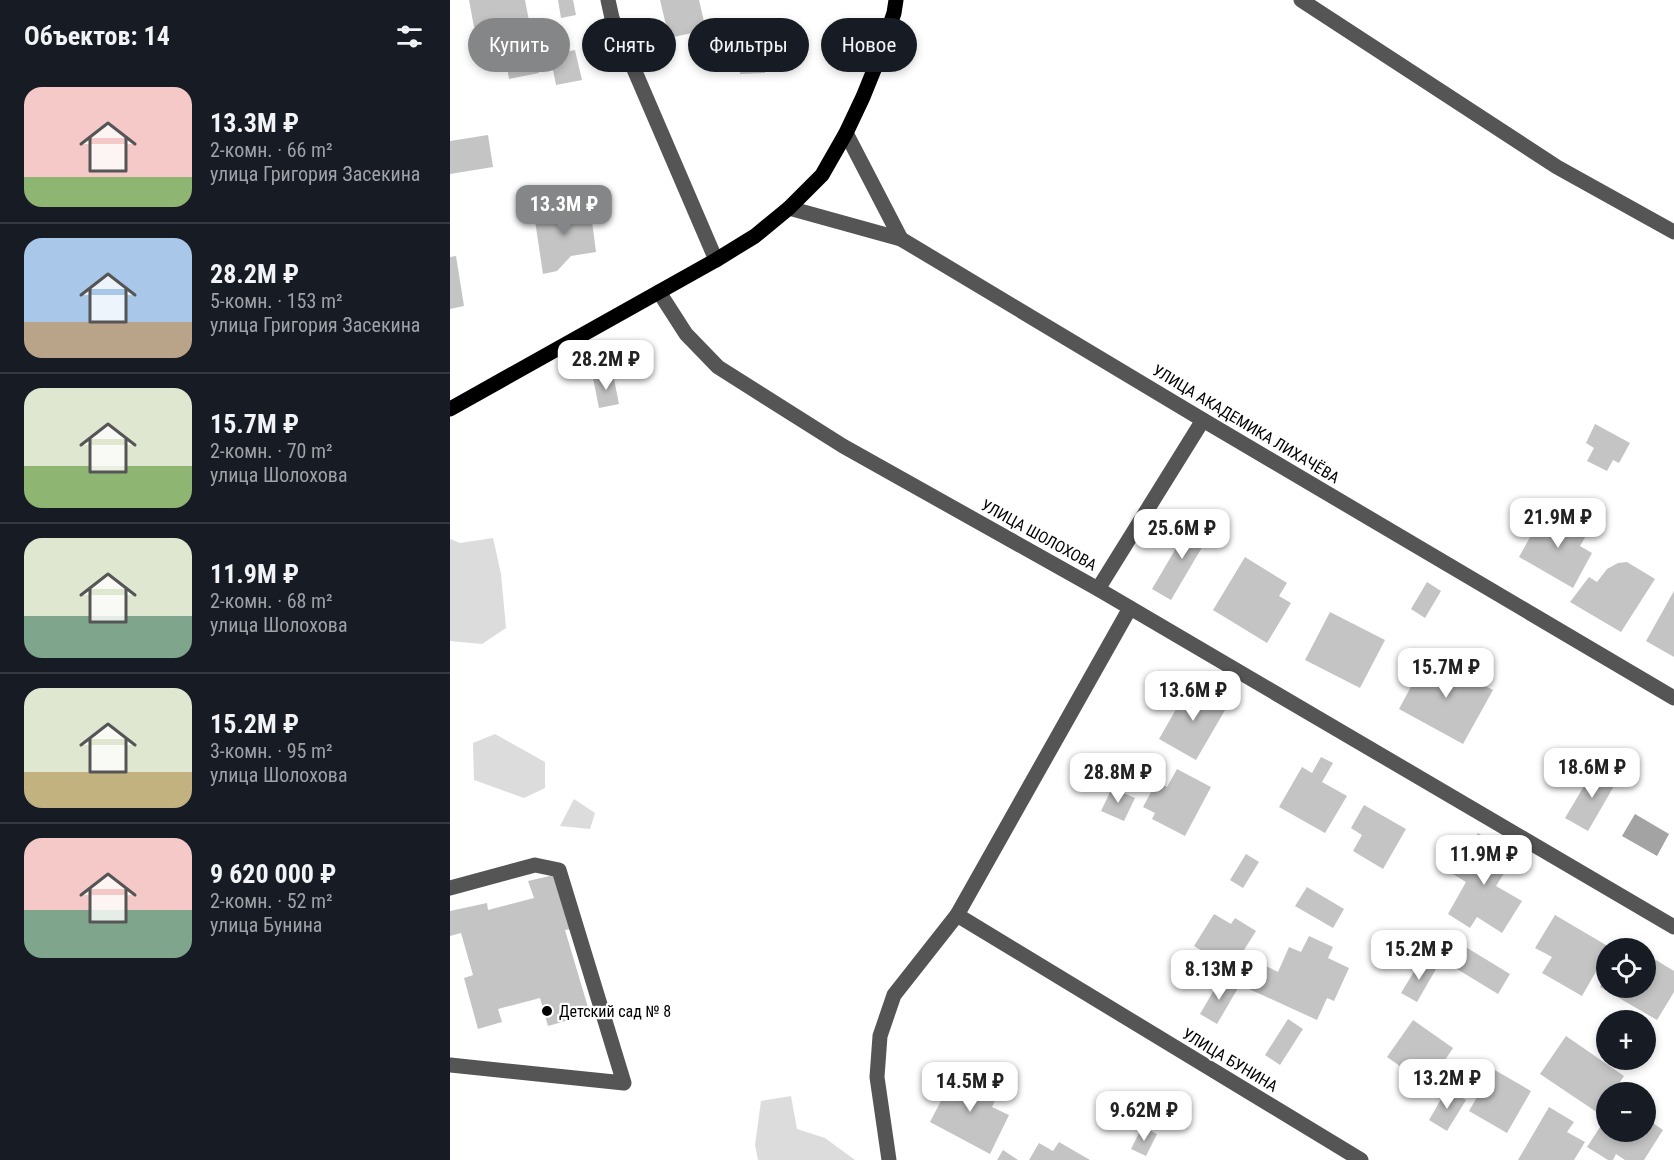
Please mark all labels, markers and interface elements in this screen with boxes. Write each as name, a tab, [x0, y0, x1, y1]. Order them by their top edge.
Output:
chip: Купить	[468, 18, 570, 72]
chip: Снять	[582, 18, 676, 72]
chip: Фильтры	[688, 18, 809, 72]
chip: Новое	[821, 18, 917, 72]
icon: filters	[393, 20, 426, 53]
text: Объектов: 14	[24, 21, 170, 51]
text: 13.3M ₽	[210, 108, 299, 138]
icon: home	[72, 111, 144, 183]
text: 2-комн. · 66 m²	[210, 138, 333, 162]
text: улица Григория Засекина	[210, 162, 420, 186]
pin: 13.3M ₽	[509, 185, 619, 236]
text: 13.3M ₽	[530, 192, 598, 216]
text: 28.2M ₽	[210, 259, 299, 289]
icon: home	[72, 262, 144, 334]
text: 5-комн. · 153 m²	[210, 289, 343, 313]
text: улица Григория Засекина	[210, 313, 420, 337]
pin: 28.2M ₽	[551, 340, 661, 391]
text: 28.2M ₽	[572, 347, 640, 371]
street label: УЛИЦА АКАДЕМИКА ЛИХАЧЁВА	[1149, 361, 1343, 487]
text: 15.7M ₽	[210, 409, 299, 439]
icon: home	[72, 412, 144, 484]
text: 2-комн. · 70 m²	[210, 439, 333, 463]
text: улица Шолохова	[210, 463, 347, 487]
street label: УЛИЦА ШОЛОХОВА	[978, 495, 1100, 575]
pin: 21.9M ₽	[1503, 498, 1613, 549]
text: 21.9M ₽	[1524, 505, 1592, 529]
pin: 25.6M ₽	[1127, 509, 1237, 560]
text: 25.6M ₽	[1148, 516, 1216, 540]
text: 11.9M ₽	[210, 559, 299, 589]
icon: home	[72, 562, 144, 634]
text: 2-комн. · 68 m²	[210, 589, 333, 613]
text: улица Шолохова	[210, 613, 347, 637]
pin: 15.7M ₽	[1391, 648, 1501, 699]
text: 15.7M ₽	[1412, 655, 1480, 679]
pin: 13.6M ₽	[1138, 671, 1248, 722]
text: 13.6M ₽	[1159, 678, 1227, 702]
text: 15.2M ₽	[210, 709, 299, 739]
icon: home	[72, 712, 144, 784]
text: 3-комн. · 95 m²	[210, 739, 333, 763]
pin: 18.6M ₽	[1537, 748, 1647, 799]
pin: 28.8M ₽	[1063, 753, 1173, 804]
text: 18.6M ₽	[1558, 755, 1626, 779]
text: 28.8M ₽	[1084, 760, 1152, 784]
text: улица Шолохова	[210, 763, 347, 787]
pin: 11.9M ₽	[1429, 835, 1539, 886]
text: 11.9M ₽	[1450, 842, 1518, 866]
text: 9 620 000 ₽	[210, 859, 336, 889]
icon: home	[72, 862, 144, 934]
text: 2-комн. · 52 m²	[210, 889, 333, 913]
text: улица Бунина	[210, 913, 322, 937]
pin: 15.2M ₽	[1364, 930, 1474, 981]
text: 15.2M ₽	[1385, 937, 1453, 961]
map controls	[1596, 938, 1656, 1142]
button: locate	[1596, 938, 1656, 998]
pin: 8.13M ₽	[1164, 950, 1274, 1001]
text: 8.13M ₽	[1185, 957, 1253, 981]
place label: Детский сад № 8	[559, 1002, 671, 1021]
marker: Детский сад № 8	[540, 1004, 554, 1018]
button: +	[1596, 1010, 1656, 1070]
street label: УЛИЦА БУНИНА	[1179, 1024, 1281, 1096]
pin: 13.2M ₽	[1392, 1059, 1502, 1110]
pin: 14.5M ₽	[915, 1062, 1025, 1113]
text: 13.2M ₽	[1413, 1066, 1481, 1090]
text: 14.5M ₽	[936, 1069, 1004, 1093]
button: −	[1596, 1082, 1656, 1142]
pin: 9.62M ₽	[1089, 1091, 1199, 1142]
text: 9.62M ₽	[1110, 1098, 1178, 1122]

